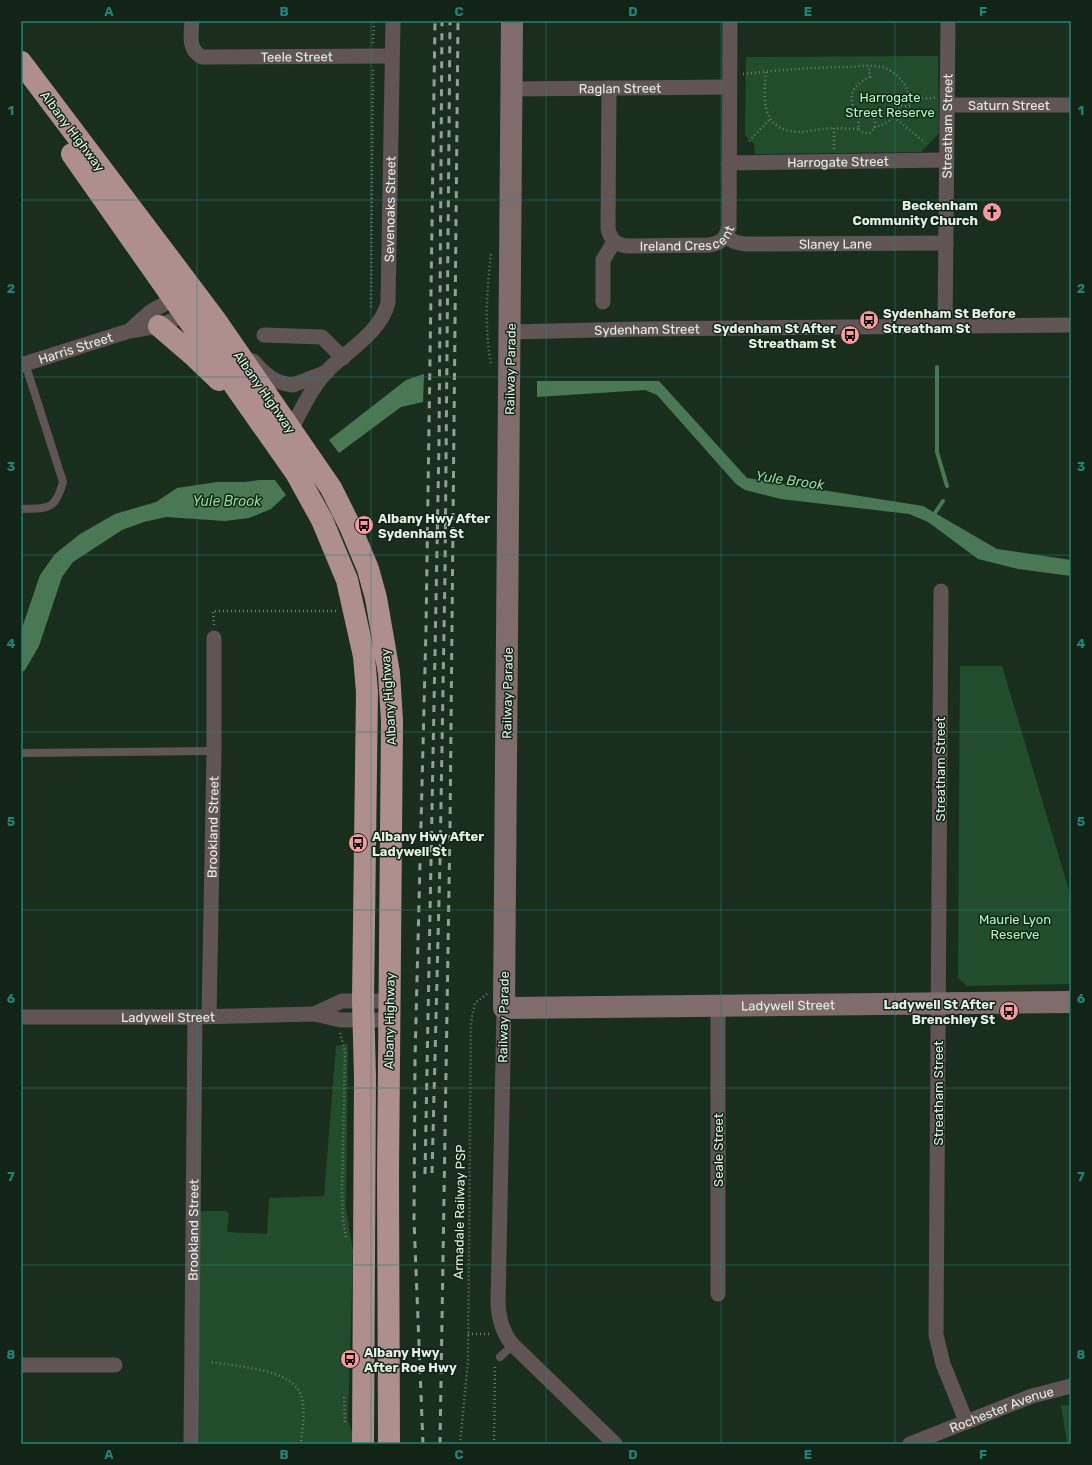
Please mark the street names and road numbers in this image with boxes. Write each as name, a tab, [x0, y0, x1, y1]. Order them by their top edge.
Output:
street label: Teele Street	[261, 49, 333, 65]
street label: Streatham Street	[939, 73, 955, 179]
street label: Raglan Street	[579, 81, 661, 97]
street label: Albany Highway	[37, 88, 108, 175]
street label: Saturn Street	[968, 98, 1050, 113]
street label: Harrogate Street	[787, 154, 889, 171]
street label: Sevenoaks Street	[382, 156, 399, 262]
street label: Ireland Crescent	[640, 223, 737, 254]
street label: Slaney Lane	[799, 236, 872, 252]
street label: Sydenham Street	[594, 321, 700, 338]
street label: Railway Parade	[502, 323, 519, 415]
street label: Harris Street	[37, 330, 115, 367]
street label: Albany Highway	[230, 348, 299, 437]
street label: Railway Parade	[499, 647, 516, 739]
street label: Albany Highway	[378, 648, 400, 746]
street label: Streatham Street	[933, 717, 948, 821]
street label: Brookland Street	[205, 776, 222, 878]
street label: Railway Parade	[495, 971, 512, 1063]
street label: Albany Highway	[381, 972, 399, 1070]
street label: Ladywell Street	[741, 997, 835, 1013]
street label: Ladywell Street	[121, 1009, 215, 1025]
street label: Streatham Street	[931, 1041, 946, 1145]
street label: Seale Street	[711, 1113, 726, 1187]
street label: Armadale Railway PSP	[451, 1144, 468, 1280]
street label: Brookland Street	[186, 1179, 201, 1281]
street label: Rochester Avenue	[947, 1384, 1055, 1436]

